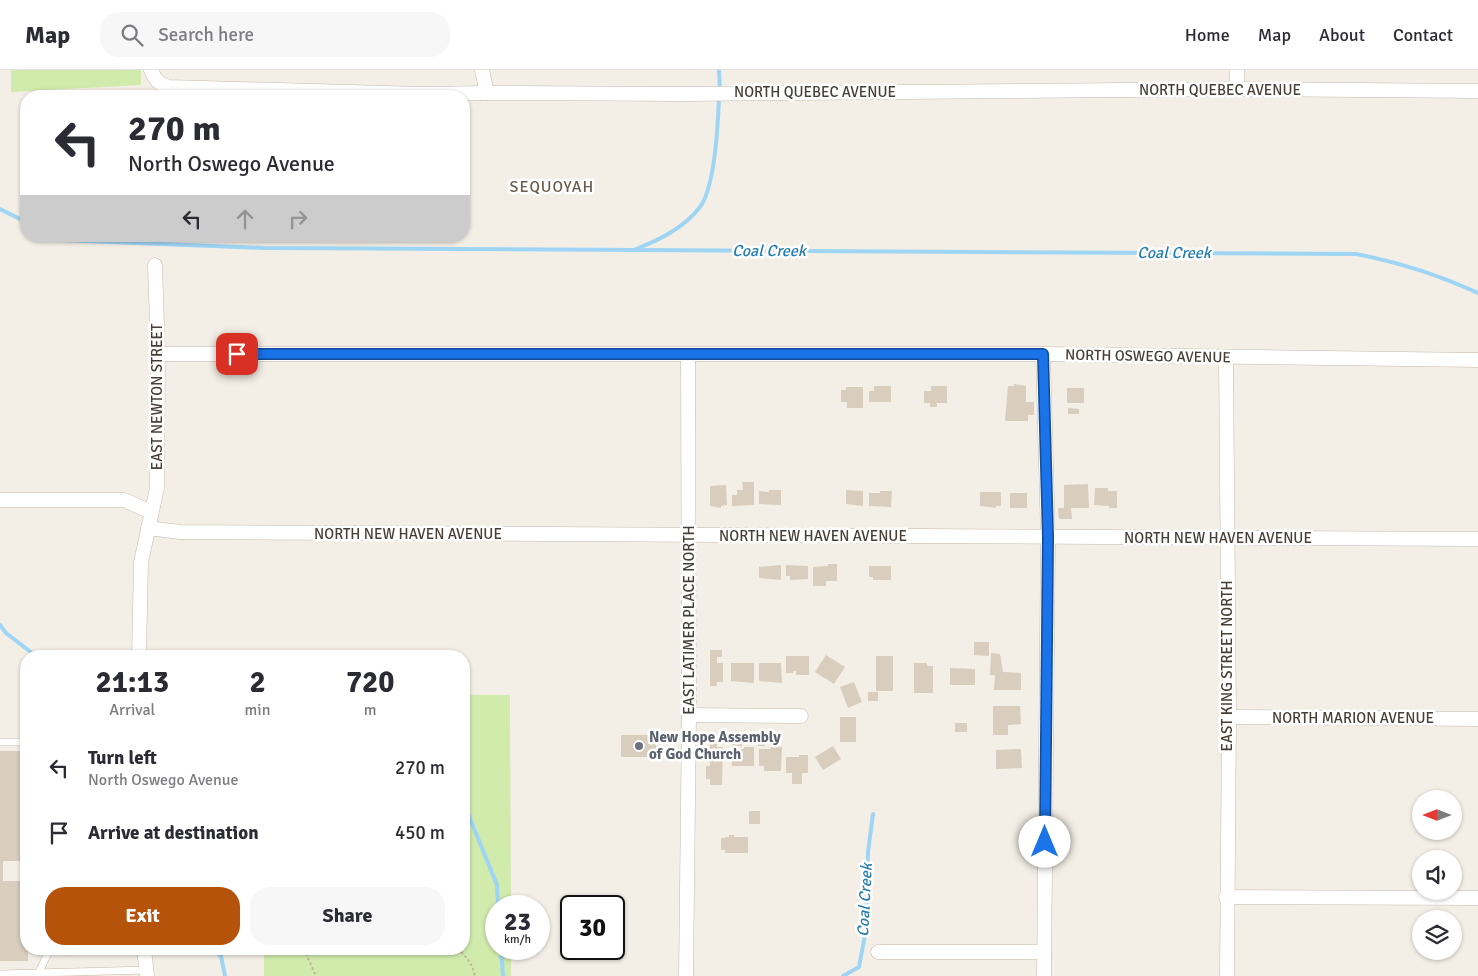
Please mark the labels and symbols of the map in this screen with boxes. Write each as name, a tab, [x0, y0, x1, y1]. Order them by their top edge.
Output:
street label: NORTH QUEBEC AVENUE	[1139, 81, 1301, 99]
street label: NORTH QUEBEC AVENUE	[734, 83, 896, 101]
district label: SEQUOYAH	[510, 177, 594, 197]
water label: Coal Creek	[732, 241, 808, 261]
water label: Coal Creek	[1137, 243, 1213, 263]
street label: EAST NEWTON STREET	[148, 323, 166, 470]
pin	[216, 333, 258, 375]
street label: NORTH OSWEGO AVENUE	[1065, 346, 1231, 366]
street label: NORTH NEW HAVEN AVENUE	[314, 525, 502, 543]
street label: EAST LATIMER PLACE NORTH	[680, 525, 698, 715]
street label: NORTH NEW HAVEN AVENUE	[719, 527, 907, 545]
street label: NORTH NEW HAVEN AVENUE	[1124, 529, 1312, 547]
street label: EAST KING STREET NORTH	[1218, 580, 1236, 752]
street label: NORTH MARION AVENUE	[1272, 709, 1434, 727]
place label: New Hope Assembly of God Church	[649, 728, 781, 763]
marker: New Hope Assembly of God Church	[633, 740, 645, 752]
north arrow	[1412, 790, 1462, 840]
position arrow	[1018, 815, 1070, 867]
water label: Coal Creek	[853, 861, 877, 937]
speed limit sign: 30	[560, 895, 625, 960]

